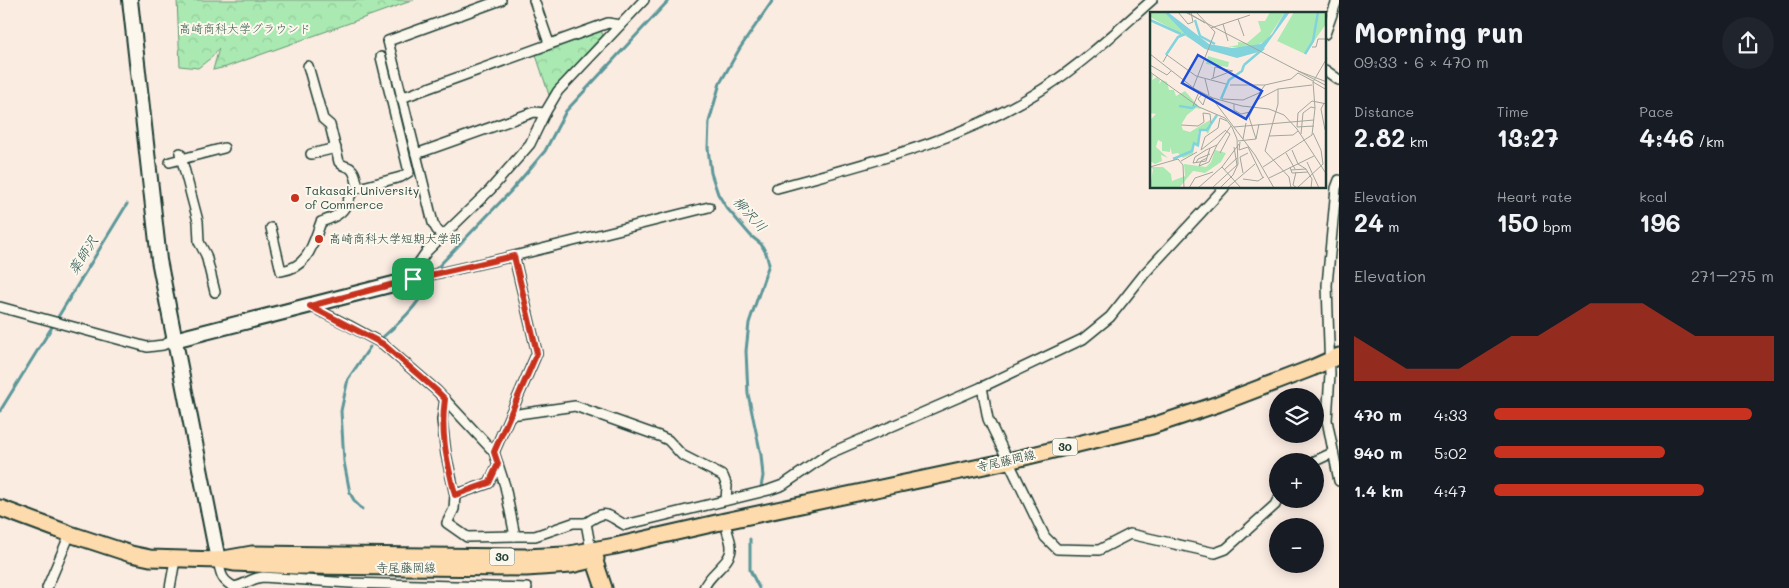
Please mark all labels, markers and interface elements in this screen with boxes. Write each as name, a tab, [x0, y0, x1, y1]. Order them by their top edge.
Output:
inset map	[1150, 12, 1326, 189]
text: Morning run	[1354, 14, 1523, 50]
button: share	[1722, 17, 1774, 69]
park label: 高崎商科大学グラウンド	[179, 20, 311, 36]
text: 09:33 · 6 × 470 m	[1354, 51, 1489, 72]
text: Distance	[1354, 102, 1414, 121]
text: Time	[1497, 102, 1529, 121]
text: Pace	[1639, 102, 1674, 121]
text: 2.82	[1354, 121, 1405, 153]
text: 13:27	[1497, 121, 1559, 153]
text: 4:46	[1639, 121, 1694, 153]
text: km	[1405, 132, 1428, 151]
text: /km	[1694, 132, 1725, 151]
place label: Takasaki University of Commerce	[305, 182, 419, 212]
text: Elevation	[1354, 187, 1417, 206]
text: Heart rate	[1497, 187, 1572, 206]
text: kcal	[1639, 187, 1667, 206]
marker: Takasaki University of Commerce	[289, 192, 301, 204]
water label: 柳沢川	[729, 192, 771, 236]
text: 24	[1354, 206, 1384, 238]
text: 150	[1497, 206, 1538, 238]
text: 196	[1639, 206, 1681, 238]
text: m	[1384, 217, 1399, 236]
text: bpm	[1538, 217, 1572, 236]
place label: 高崎商科大学短期大学部	[329, 230, 461, 246]
water label: 薬師沢	[63, 231, 102, 278]
marker: 高崎商科大学短期大学部	[313, 233, 325, 245]
pin	[392, 258, 434, 300]
icon: arrive	[399, 265, 427, 293]
text: Elevation	[1354, 265, 1426, 286]
text: 271–275 m	[1691, 265, 1774, 286]
map controls	[1269, 388, 1324, 573]
button: layers	[1269, 388, 1324, 443]
text: 470 m	[1354, 404, 1402, 425]
text: 4:33	[1434, 404, 1467, 425]
road number: 30	[1052, 438, 1078, 456]
text: 940 m	[1354, 442, 1403, 463]
text: 5:02	[1434, 442, 1467, 463]
street label: 寺尾藤岡線	[975, 445, 1037, 475]
button: +	[1269, 453, 1324, 508]
text: 1.4 km	[1354, 480, 1403, 501]
text: 4:47	[1434, 480, 1467, 501]
button: −	[1269, 518, 1324, 573]
road number: 30	[490, 548, 514, 566]
street label: 寺尾藤岡線	[376, 559, 436, 575]

